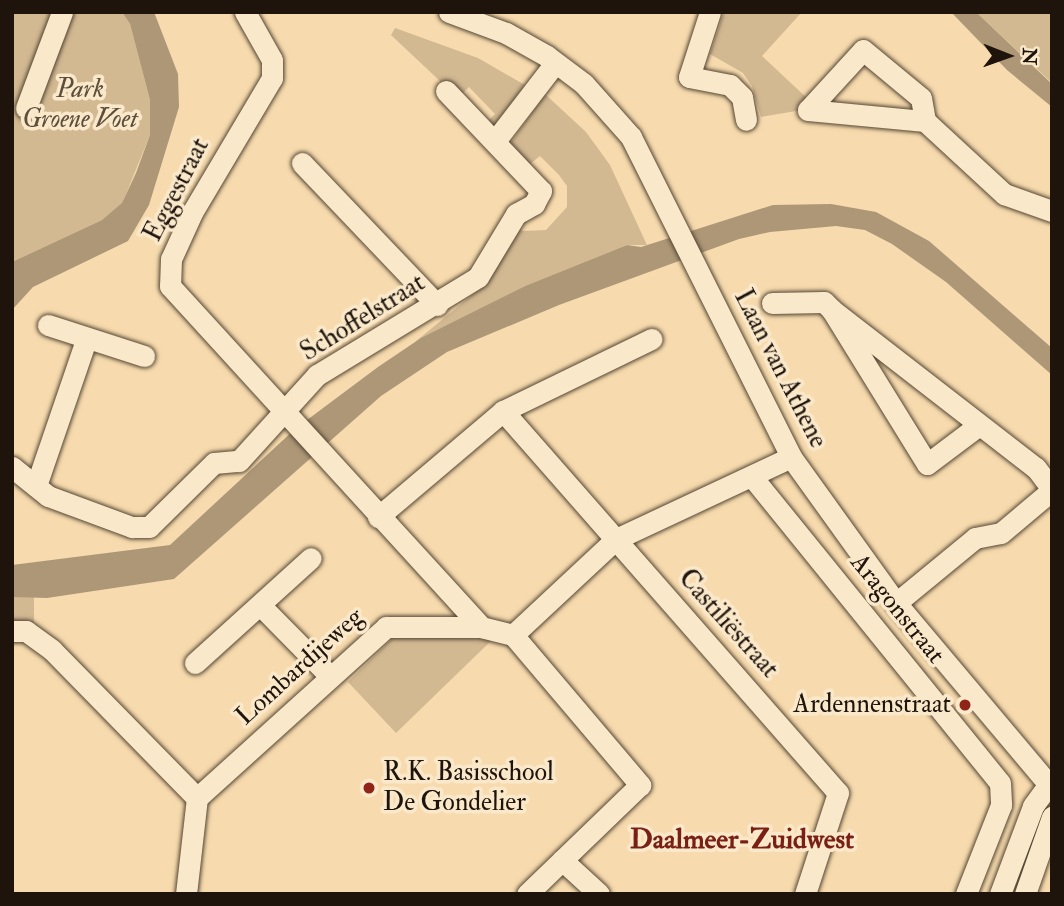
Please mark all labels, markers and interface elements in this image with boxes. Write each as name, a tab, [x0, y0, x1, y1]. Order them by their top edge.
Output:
north arrow	[973, 21, 1043, 91]
text: N	[1017, 48, 1041, 65]
park label: Park Groene Voet	[22, 74, 138, 136]
street label: Eggestraat	[138, 133, 216, 247]
street label: Schoffelstraat	[295, 268, 431, 368]
street label: Laan van Athene	[727, 285, 833, 453]
street label: Aragonstraat	[843, 548, 951, 670]
street label: Castiliëstraat	[671, 563, 785, 685]
street label: Lombardijeweg	[230, 602, 370, 732]
place label: Ardennenstraat	[793, 689, 951, 721]
marker: Ardennenstraat	[957, 697, 973, 713]
place label: R.K. Basisschool De Gondelier	[383, 757, 554, 818]
marker: R.K. Basisschool De Gondelier	[361, 780, 377, 796]
district label: Daalmeer-Zuidwest	[630, 823, 854, 857]

